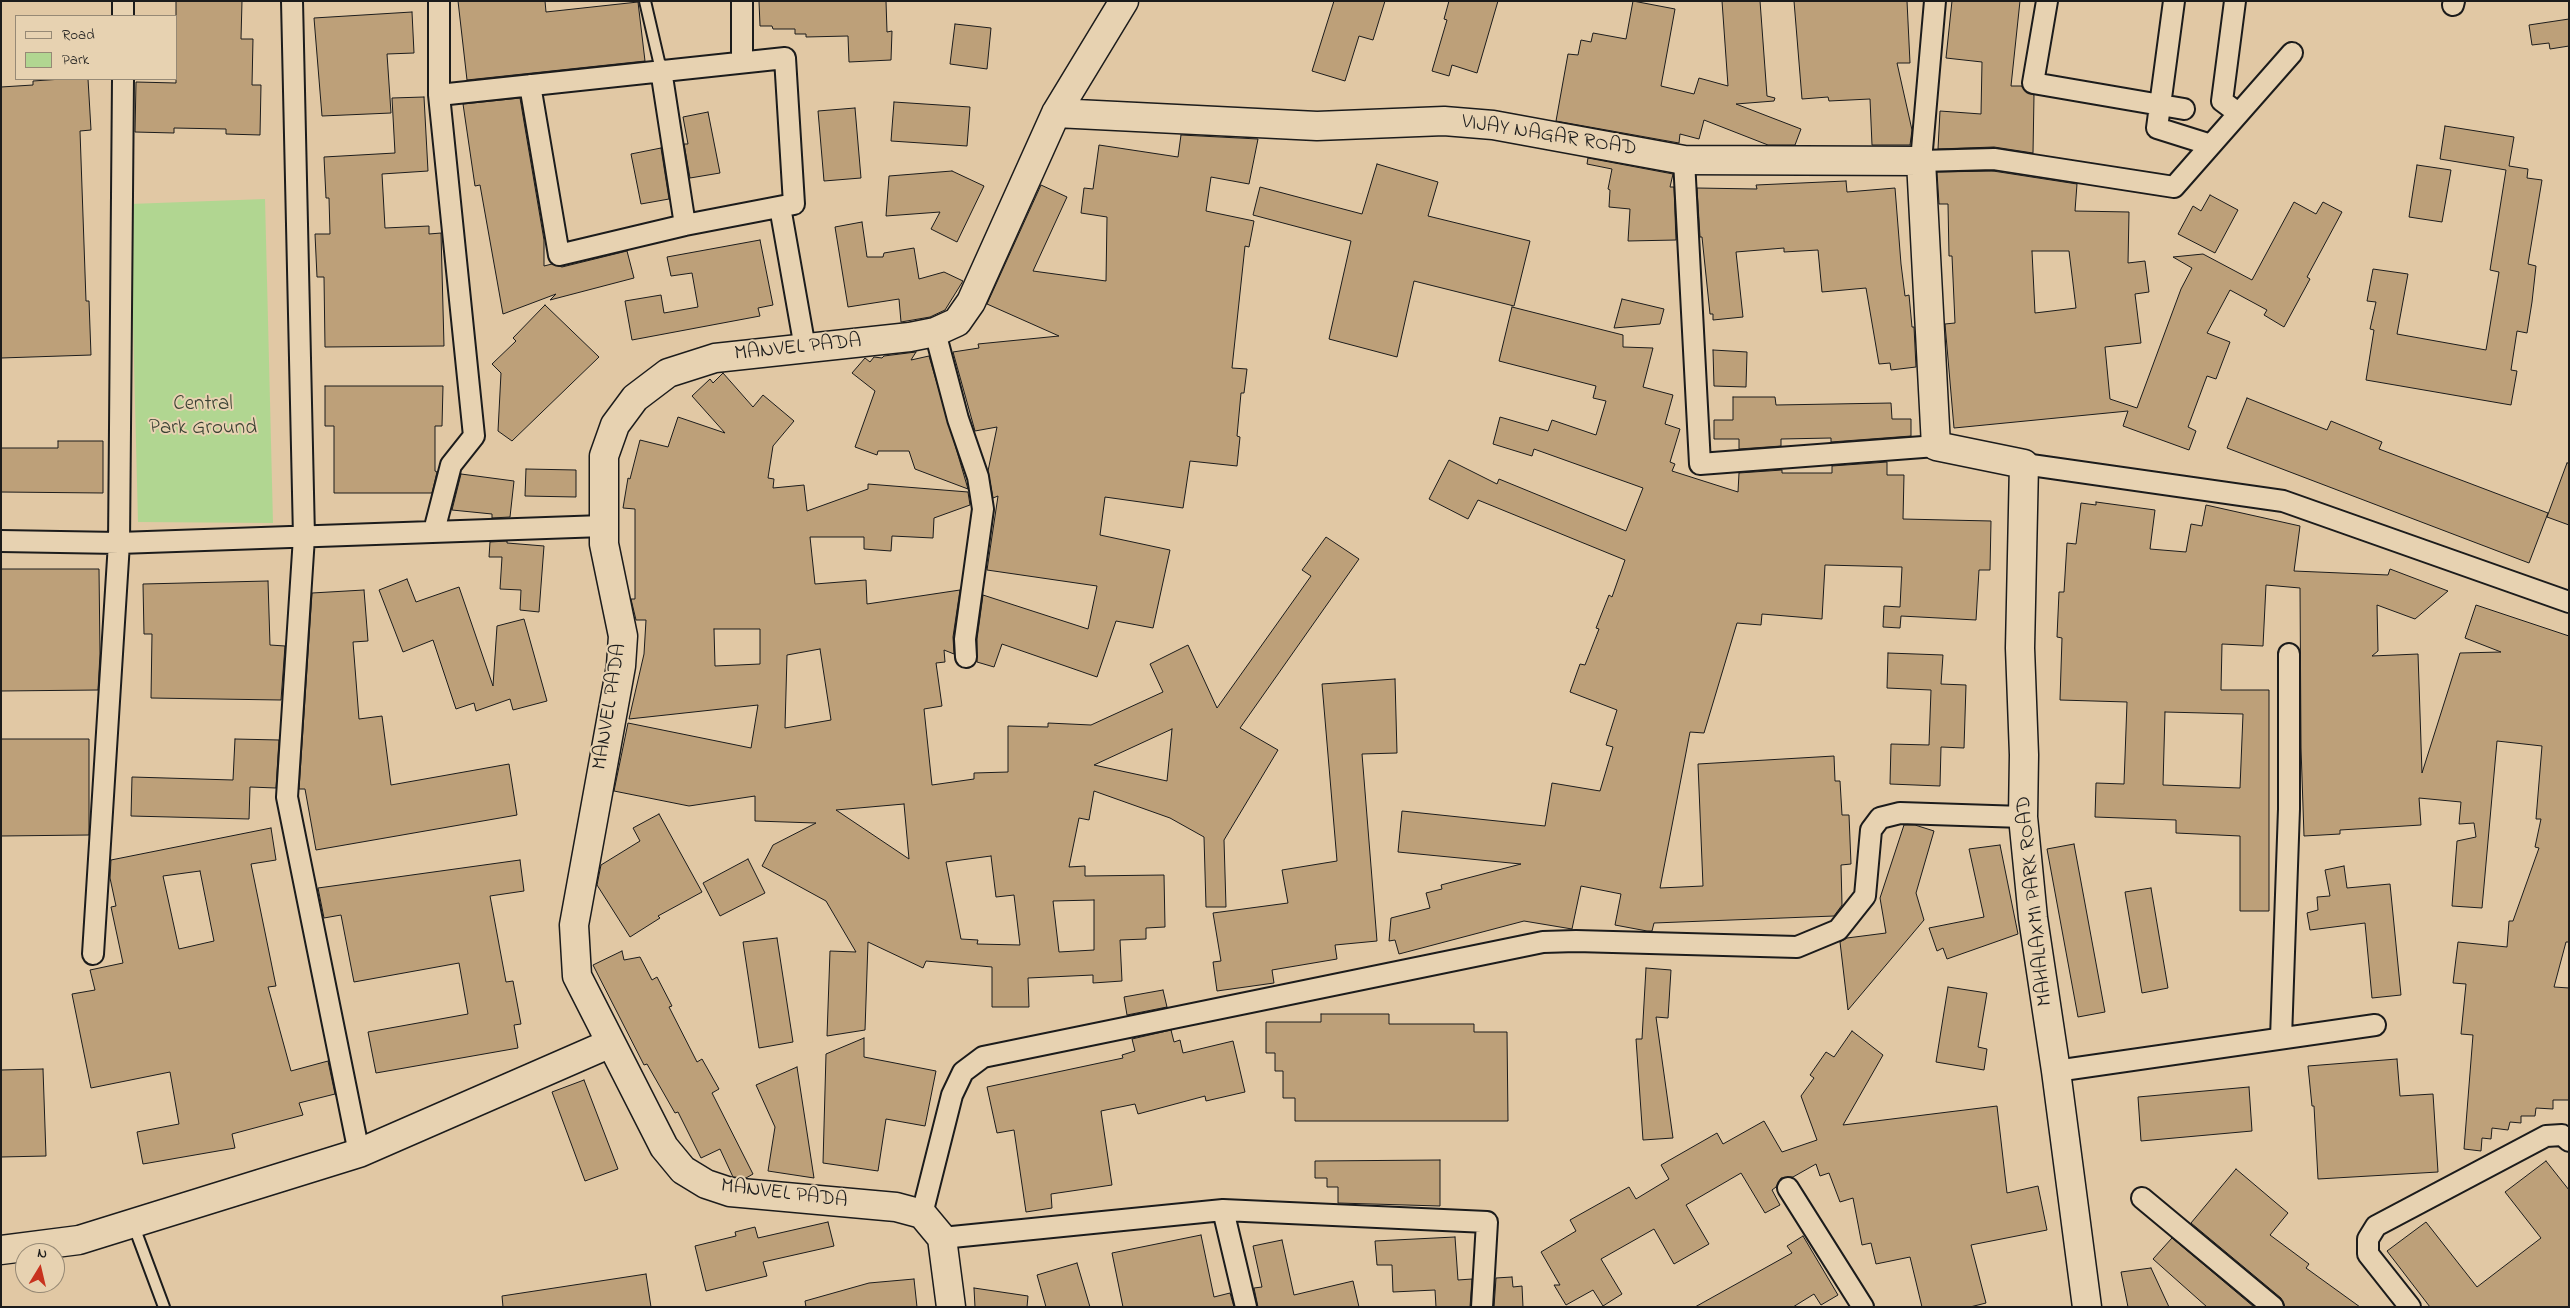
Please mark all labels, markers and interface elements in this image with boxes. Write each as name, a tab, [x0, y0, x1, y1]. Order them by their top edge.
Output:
legend	[15, 15, 178, 80]
text: Road	[62, 24, 95, 46]
text: Park	[62, 49, 89, 71]
street label: VIJAY NAGAR ROAD	[1460, 111, 1638, 163]
street label: MANVEL PADA	[733, 330, 863, 368]
park label: Central Park Ground	[149, 393, 257, 443]
street label: MANVEL PADA	[589, 642, 633, 772]
street label: MAHALAXMI PARK ROAD	[2012, 795, 2060, 1007]
street label: MANVEL PADA	[719, 1175, 849, 1215]
north arrow	[15, 1243, 65, 1293]
text: N	[36, 1243, 49, 1265]

